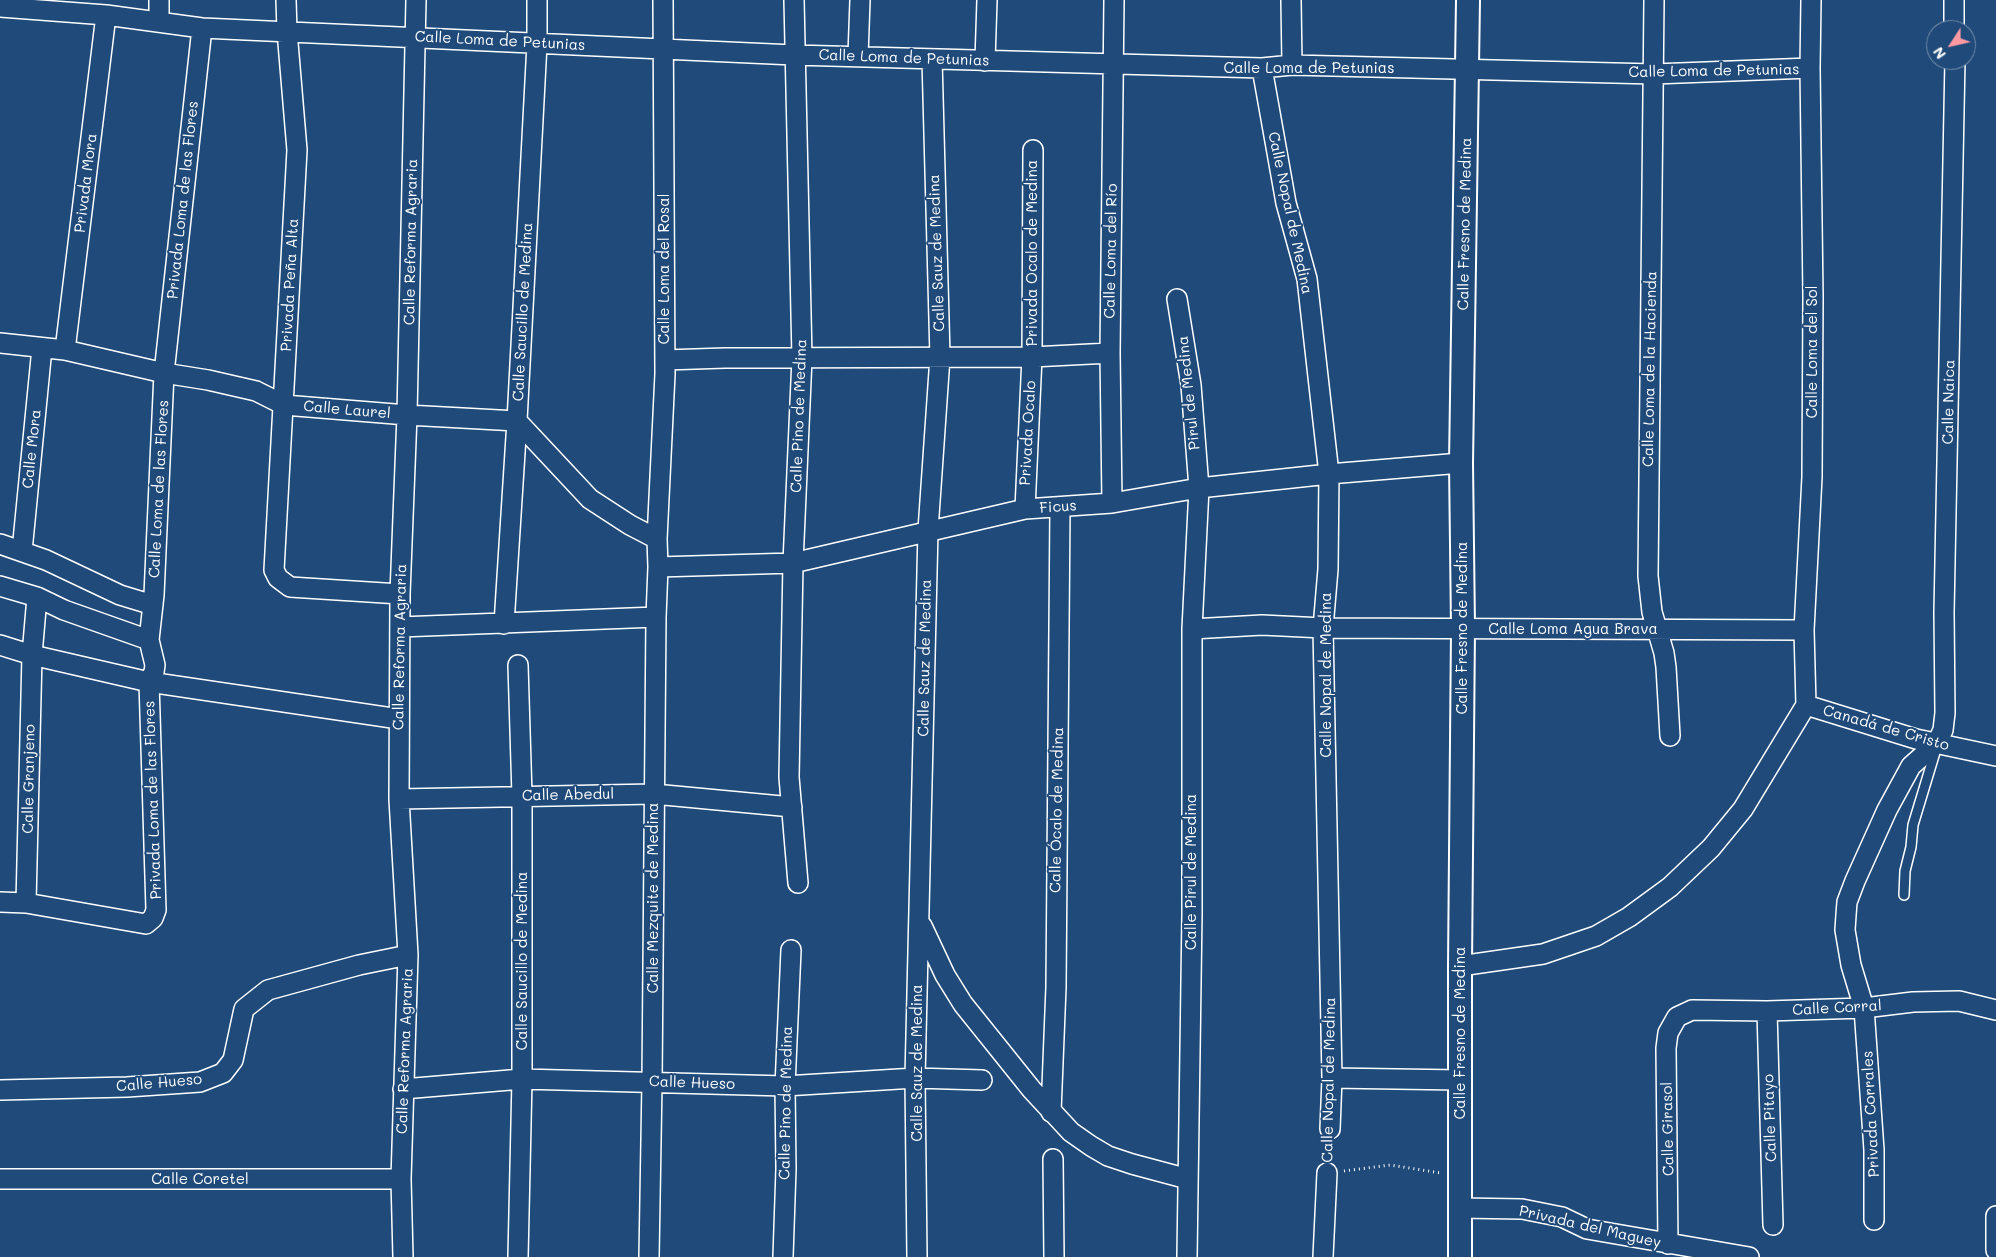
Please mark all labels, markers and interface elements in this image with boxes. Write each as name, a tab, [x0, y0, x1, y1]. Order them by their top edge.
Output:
north arrow	[1926, 20, 1976, 70]
street label: Calle Loma de Petunias	[414, 28, 586, 54]
text: N	[1928, 44, 1950, 63]
street label: Calle Loma de Petunias	[818, 46, 990, 70]
street label: Calle Loma de Petunias	[1224, 59, 1394, 77]
street label: Calle Loma de Petunias	[1628, 61, 1800, 81]
street label: Privada Loma de las Flores	[164, 100, 202, 300]
street label: Calle Nopal de Medina	[1264, 130, 1316, 296]
street label: Privada Mora	[71, 132, 101, 234]
street label: Calle Fresno de Medina	[1454, 137, 1476, 311]
street label: Calle Reforma Agraria	[401, 159, 421, 325]
street label: Privada Ocalo de Medina	[1023, 160, 1041, 346]
street label: Calle Sauz de Medina	[925, 174, 949, 332]
street label: Calle Loma del Río	[1101, 183, 1121, 319]
street label: Calle Loma del Rosal	[655, 194, 673, 344]
street label: Privada Peña Alta	[278, 218, 302, 352]
street label: Calle Saucillo de Medina	[509, 222, 537, 402]
street label: Calle Loma de la Hacienda	[1639, 271, 1661, 467]
street label: Calle Loma del Sol	[1803, 285, 1821, 419]
street label: Pirul de Medina	[1174, 335, 1204, 451]
street label: Calle Pino de Medina	[787, 339, 811, 493]
street label: Calle Naica	[1939, 359, 1959, 445]
street label: Privada Ocalo	[1016, 380, 1040, 486]
street label: Calle Laurel	[303, 397, 391, 423]
street label: Calle Loma de las Flores	[145, 399, 173, 579]
street label: Calle Mora	[19, 409, 45, 489]
street label: Ficus	[1039, 497, 1077, 517]
street label: Calle Fresno de Medina	[1453, 542, 1471, 714]
street label: Calle Reforma Agraria	[390, 564, 410, 730]
street label: Calle Sauz de Medina	[915, 579, 935, 737]
street label: Calle Nopal de Medina	[1317, 592, 1335, 758]
street label: Calle Loma Agua Brava	[1488, 620, 1658, 638]
street label: Privada Loma de las Flores	[141, 700, 165, 900]
street label: Canadá de Cristo	[1821, 701, 1951, 755]
street label: Calle Granjeno	[19, 724, 39, 834]
street label: Calle Ócalo de Medina	[1047, 727, 1067, 893]
street label: Calle Abedul	[522, 785, 614, 805]
street label: Calle Pirul de Medina	[1182, 794, 1200, 950]
street label: Calle Mezquite de Medina	[644, 803, 662, 993]
street label: Calle Saucillo de Medina	[513, 872, 531, 1050]
street label: Calle Fresno de Medina	[1451, 947, 1469, 1119]
street label: Calle Reforma Agraria	[393, 968, 417, 1134]
street label: Calle Sauz de Medina	[908, 984, 926, 1142]
street label: Calle Nopal de Medina	[1319, 997, 1339, 1163]
street label: Calle Corral	[1792, 997, 1882, 1019]
street label: Calle Pino de Medina	[776, 1026, 796, 1180]
street label: Privada Corrales	[1859, 1050, 1883, 1178]
street label: Calle Hueso	[115, 1070, 203, 1096]
street label: Calle Hueso	[649, 1073, 735, 1093]
street label: Calle Pitayo	[1759, 1074, 1781, 1162]
street label: Calle Girasol	[1658, 1082, 1678, 1176]
street label: Calle Coretel	[151, 1170, 249, 1188]
street label: Privada del Maguey	[1517, 1202, 1663, 1252]

